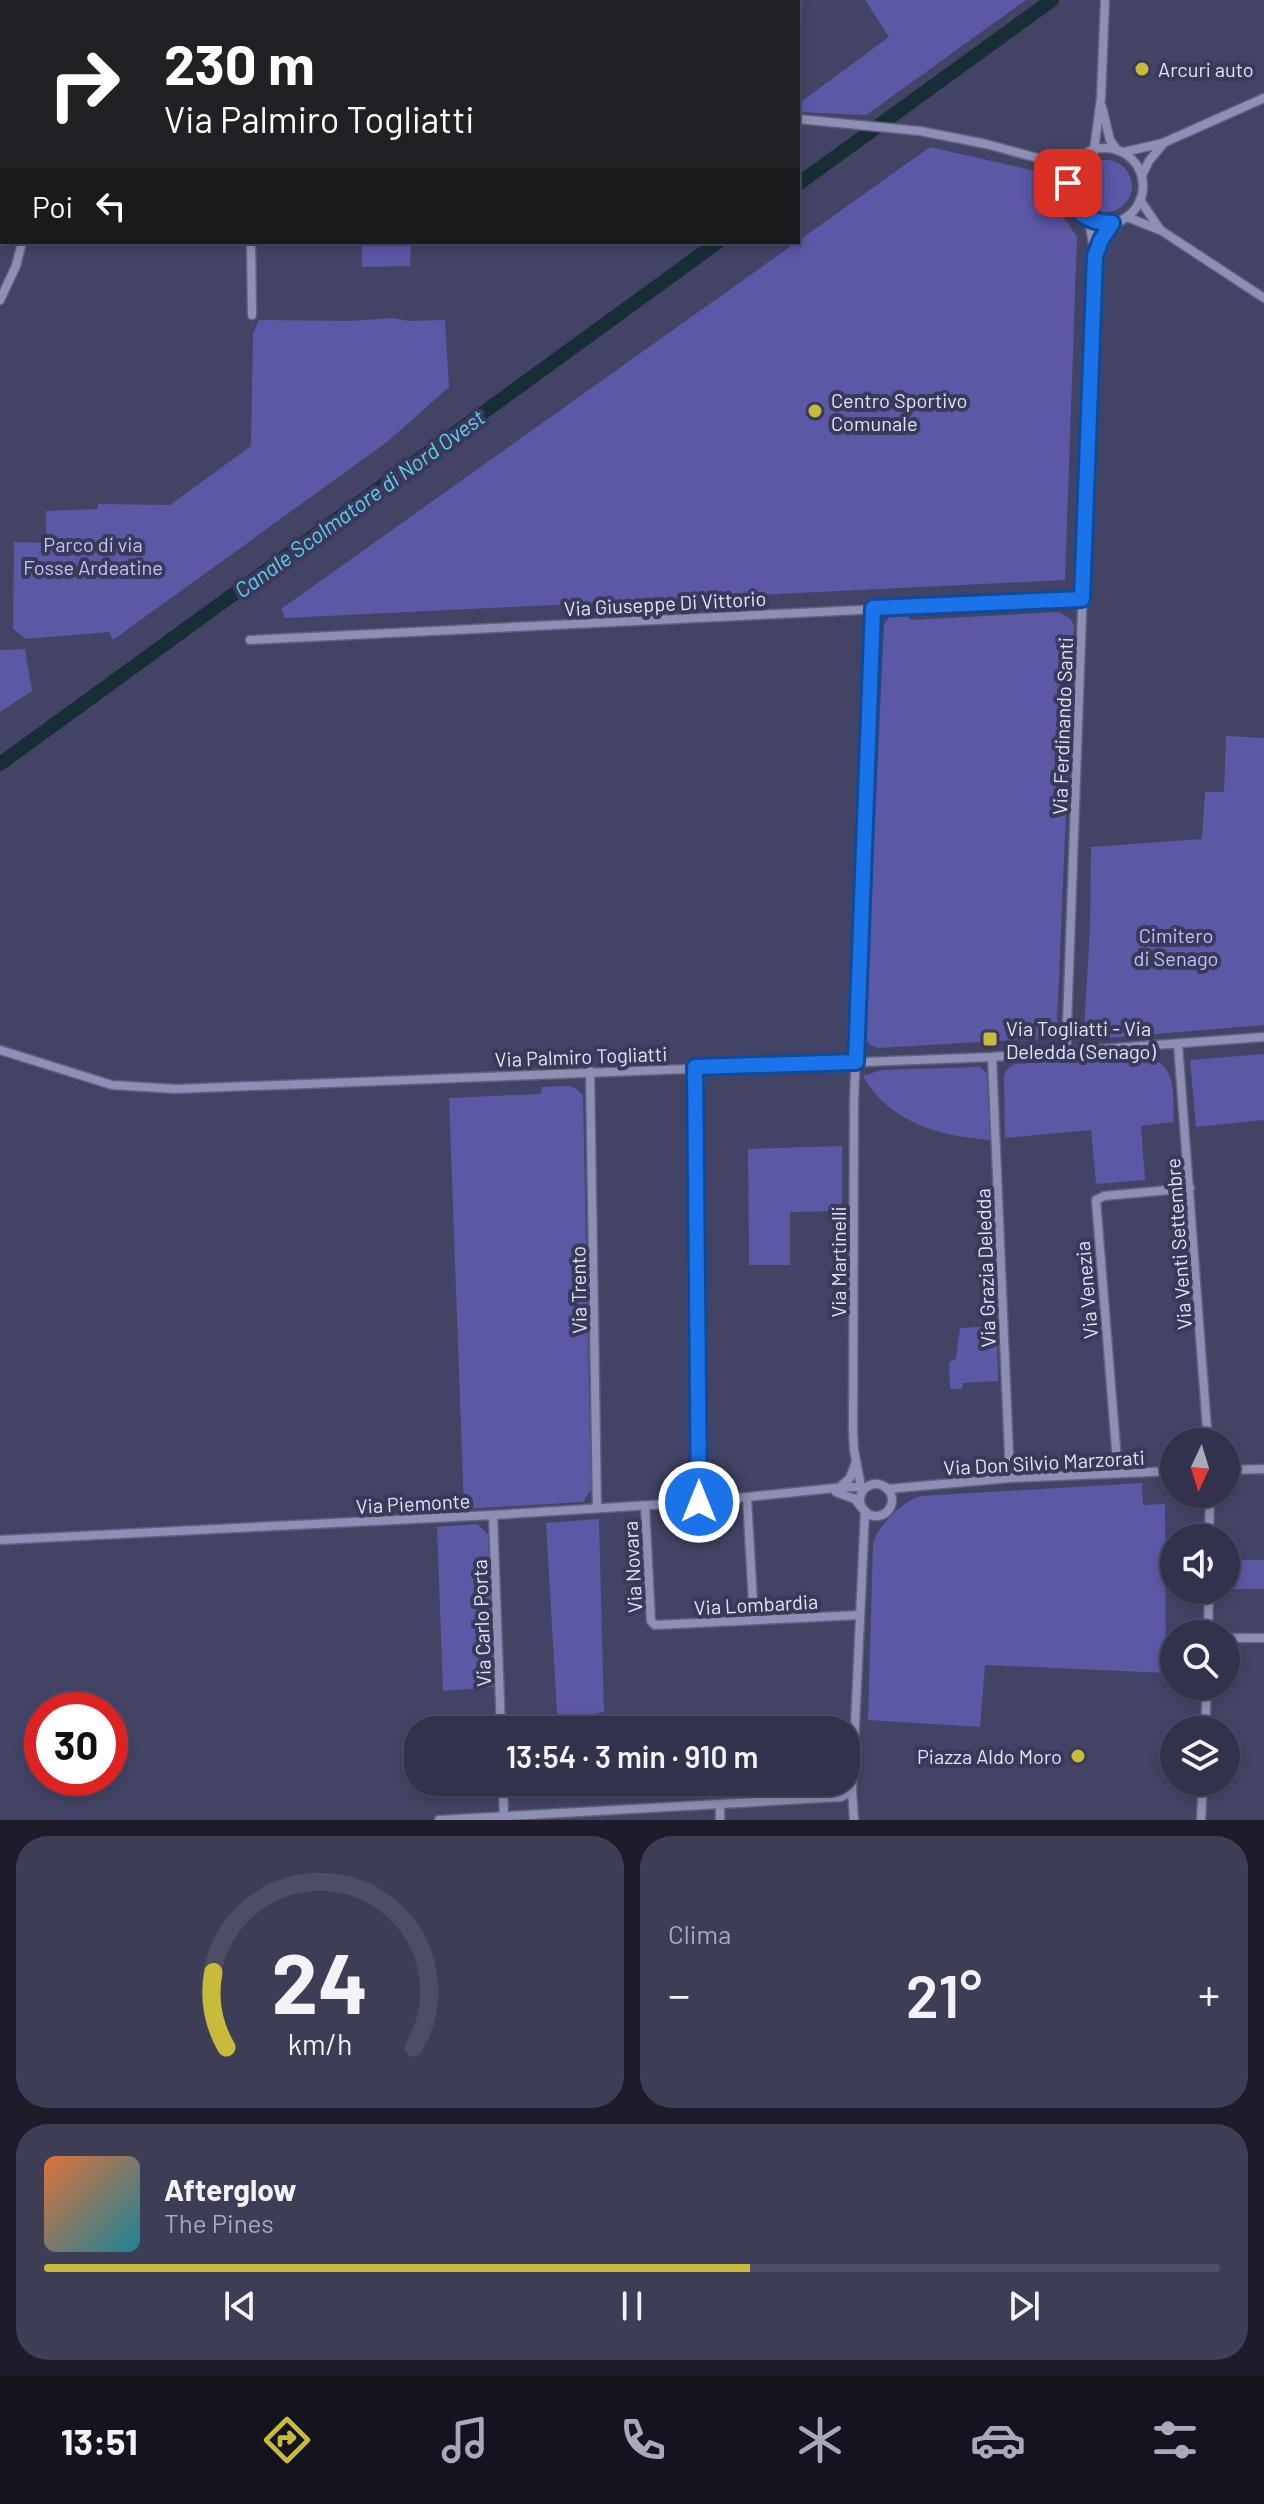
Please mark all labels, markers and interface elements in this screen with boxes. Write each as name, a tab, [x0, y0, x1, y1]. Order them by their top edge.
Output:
text: 230 m	[164, 29, 315, 96]
icon: right	[32, 32, 136, 136]
place label: Arcuri auto	[1158, 57, 1254, 81]
marker: Arcuri auto	[1133, 60, 1151, 78]
text: Via Palmiro Togliatti	[164, 97, 475, 140]
pin	[1034, 149, 1102, 217]
icon: arrive	[1046, 161, 1090, 205]
icon: left	[89, 184, 133, 228]
text: Poi	[32, 188, 73, 224]
place label: Centro Sportivo Comunale	[831, 388, 967, 435]
marker: Centro Sportivo Comunale	[806, 402, 824, 420]
water label: Canale Scolmatore di Nord Ovest	[229, 403, 489, 603]
park label: Parco di via Fosse Ardeatine	[23, 532, 163, 579]
street label: Via Giuseppe Di Vittorio	[563, 586, 767, 620]
street label: Via Ferdinando Santi	[1047, 637, 1077, 815]
park label: Cimitero di Senago	[1134, 923, 1218, 970]
place label: Via Togliatti - Via Deledda (Senago)	[1006, 1016, 1156, 1063]
marker: Via Togliatti - Via Deledda (Senago)	[981, 1030, 999, 1048]
street label: Via Palmiro Togliatti	[494, 1041, 668, 1071]
street label: Via Venti Settembre	[1160, 1157, 1196, 1331]
street label: Via Grazia Deledda	[970, 1188, 1000, 1348]
street label: Via Martinelli	[826, 1206, 850, 1318]
street label: Via Venezia	[1070, 1240, 1102, 1340]
street label: Via Trento	[565, 1246, 591, 1334]
north arrow	[1160, 1428, 1240, 1508]
map controls	[1160, 1428, 1240, 1796]
street label: Via Don Silvio Marzorati	[943, 1445, 1145, 1479]
position arrow	[657, 1460, 741, 1544]
street label: Via Piemonte	[355, 1488, 471, 1518]
street label: Via Novara	[618, 1520, 646, 1614]
button: sound	[1160, 1524, 1240, 1604]
street label: Via Carlo Porta	[467, 1559, 495, 1687]
street label: Via Lombardia	[693, 1589, 819, 1619]
button: search	[1160, 1620, 1240, 1700]
speed limit sign: 30	[24, 1692, 128, 1796]
button: layers	[1160, 1716, 1240, 1796]
text: 13:54 · 3 min · 910 m	[506, 1738, 758, 1774]
place label: Piazza Aldo Moro	[917, 1744, 1062, 1768]
marker: Piazza Aldo Moro	[1069, 1747, 1087, 1765]
text: Clima	[668, 1918, 731, 1949]
text: 24	[272, 1931, 368, 2031]
text: 21°	[906, 1958, 982, 2030]
text: −	[668, 1967, 690, 2020]
text: +	[1198, 1967, 1220, 2020]
text: km/h	[288, 2026, 352, 2061]
text: Afterglow	[164, 2171, 297, 2207]
text: The Pines	[164, 2207, 274, 2238]
icon: previous	[218, 2284, 262, 2328]
icon: pause	[610, 2284, 654, 2328]
icon: next	[1002, 2284, 1046, 2328]
icon: directions	[259, 2412, 315, 2468]
icon: music	[437, 2412, 493, 2468]
icon: phone	[615, 2412, 671, 2468]
icon: climate	[792, 2412, 848, 2468]
icon: car	[970, 2412, 1026, 2468]
icon: filters	[1147, 2412, 1203, 2468]
text: 13:51	[61, 2419, 138, 2462]

